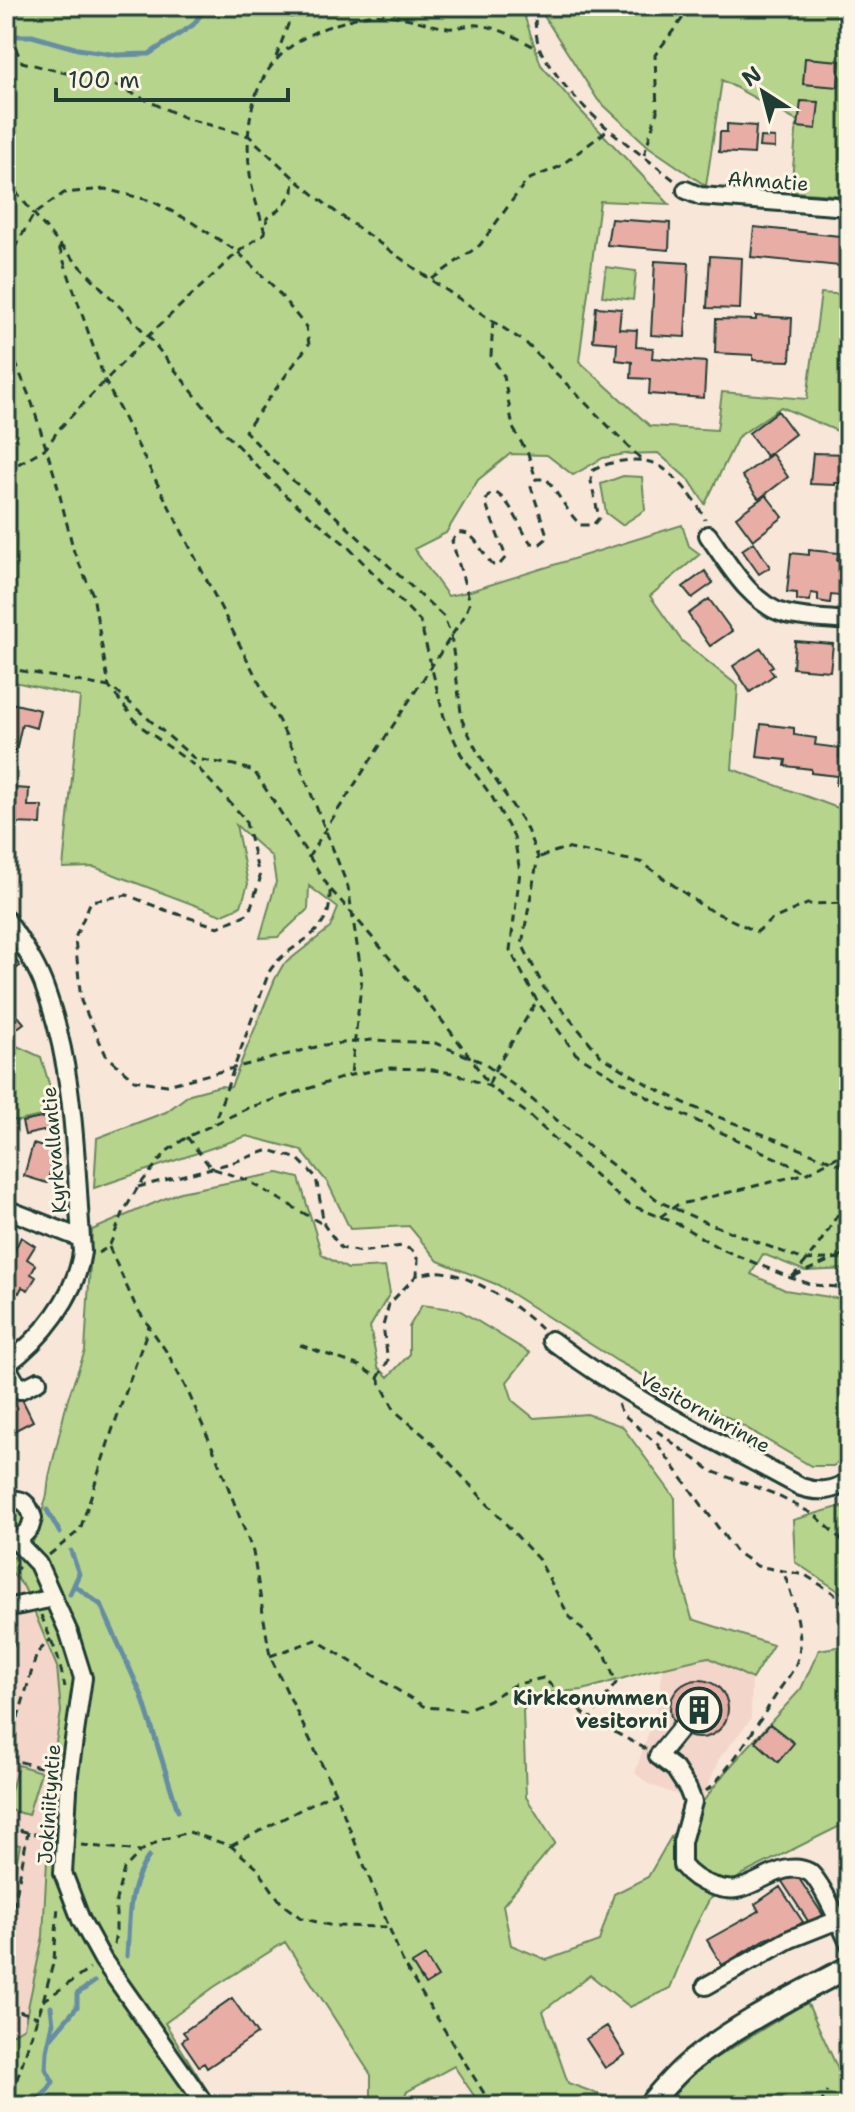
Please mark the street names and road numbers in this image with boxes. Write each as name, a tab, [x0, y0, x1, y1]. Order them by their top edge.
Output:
street label: Ahmatie	[727, 165, 809, 197]
street label: Kyrkvallantie	[36, 1086, 72, 1214]
street label: Vesitorninrinne	[635, 1365, 775, 1459]
street label: Jokiniityntie	[32, 1743, 66, 1865]

